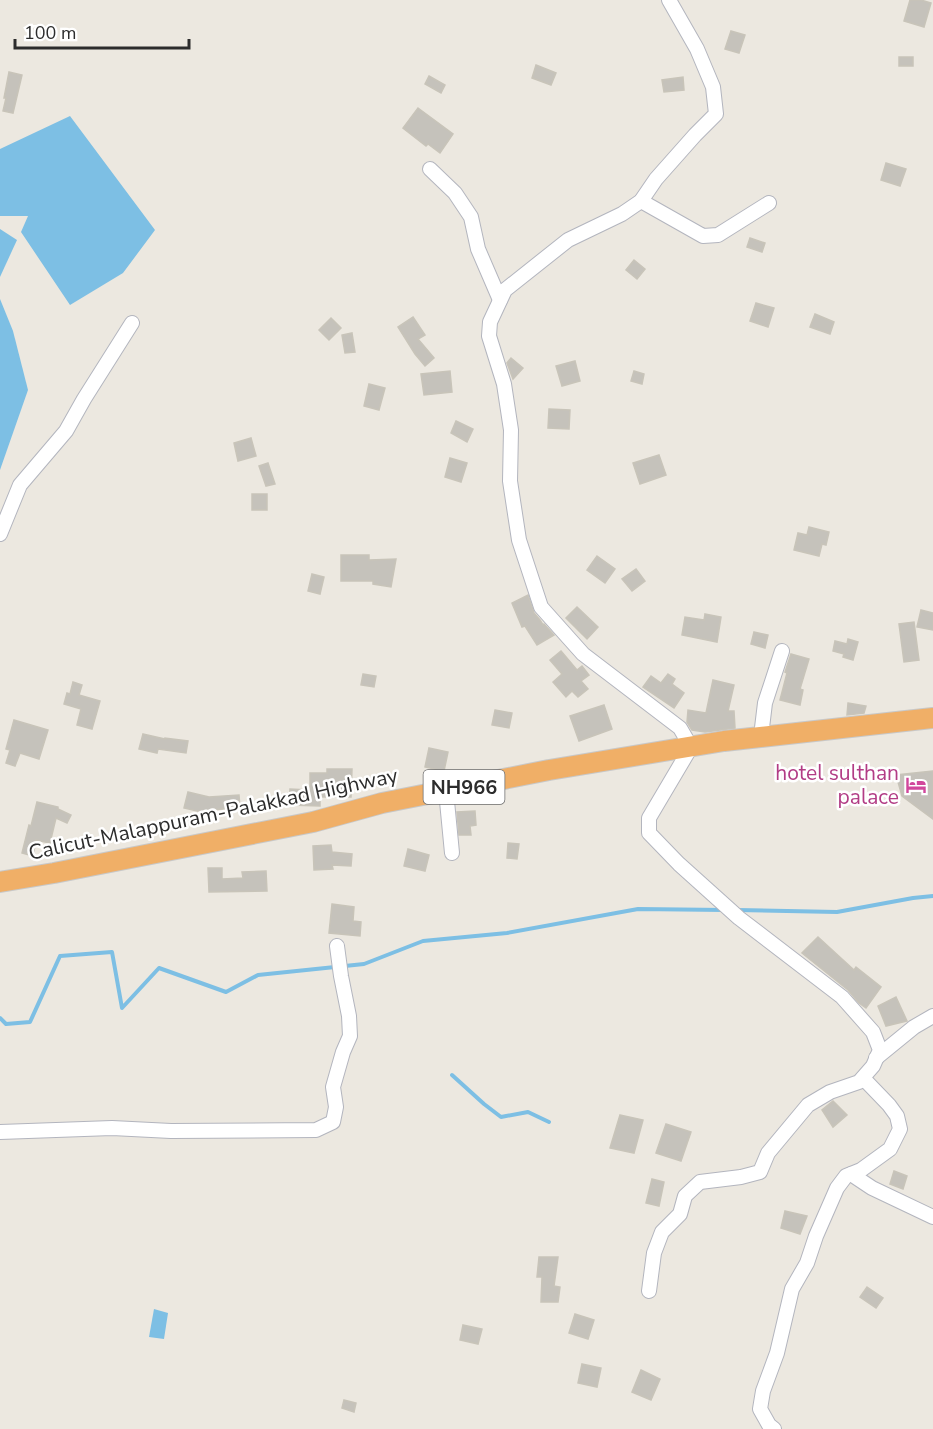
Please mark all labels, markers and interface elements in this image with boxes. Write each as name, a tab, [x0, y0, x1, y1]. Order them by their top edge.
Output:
scale bar	[15, 12, 189, 50]
text: 100 m	[24, 21, 76, 45]
place label: hotel sulthan palace	[775, 759, 899, 811]
street label: Calicut-Malappuram-Palakkad Highway	[26, 761, 400, 867]
road number: NH966	[424, 770, 504, 804]
hotel icon: hotel sulthan palace	[904, 773, 928, 797]

